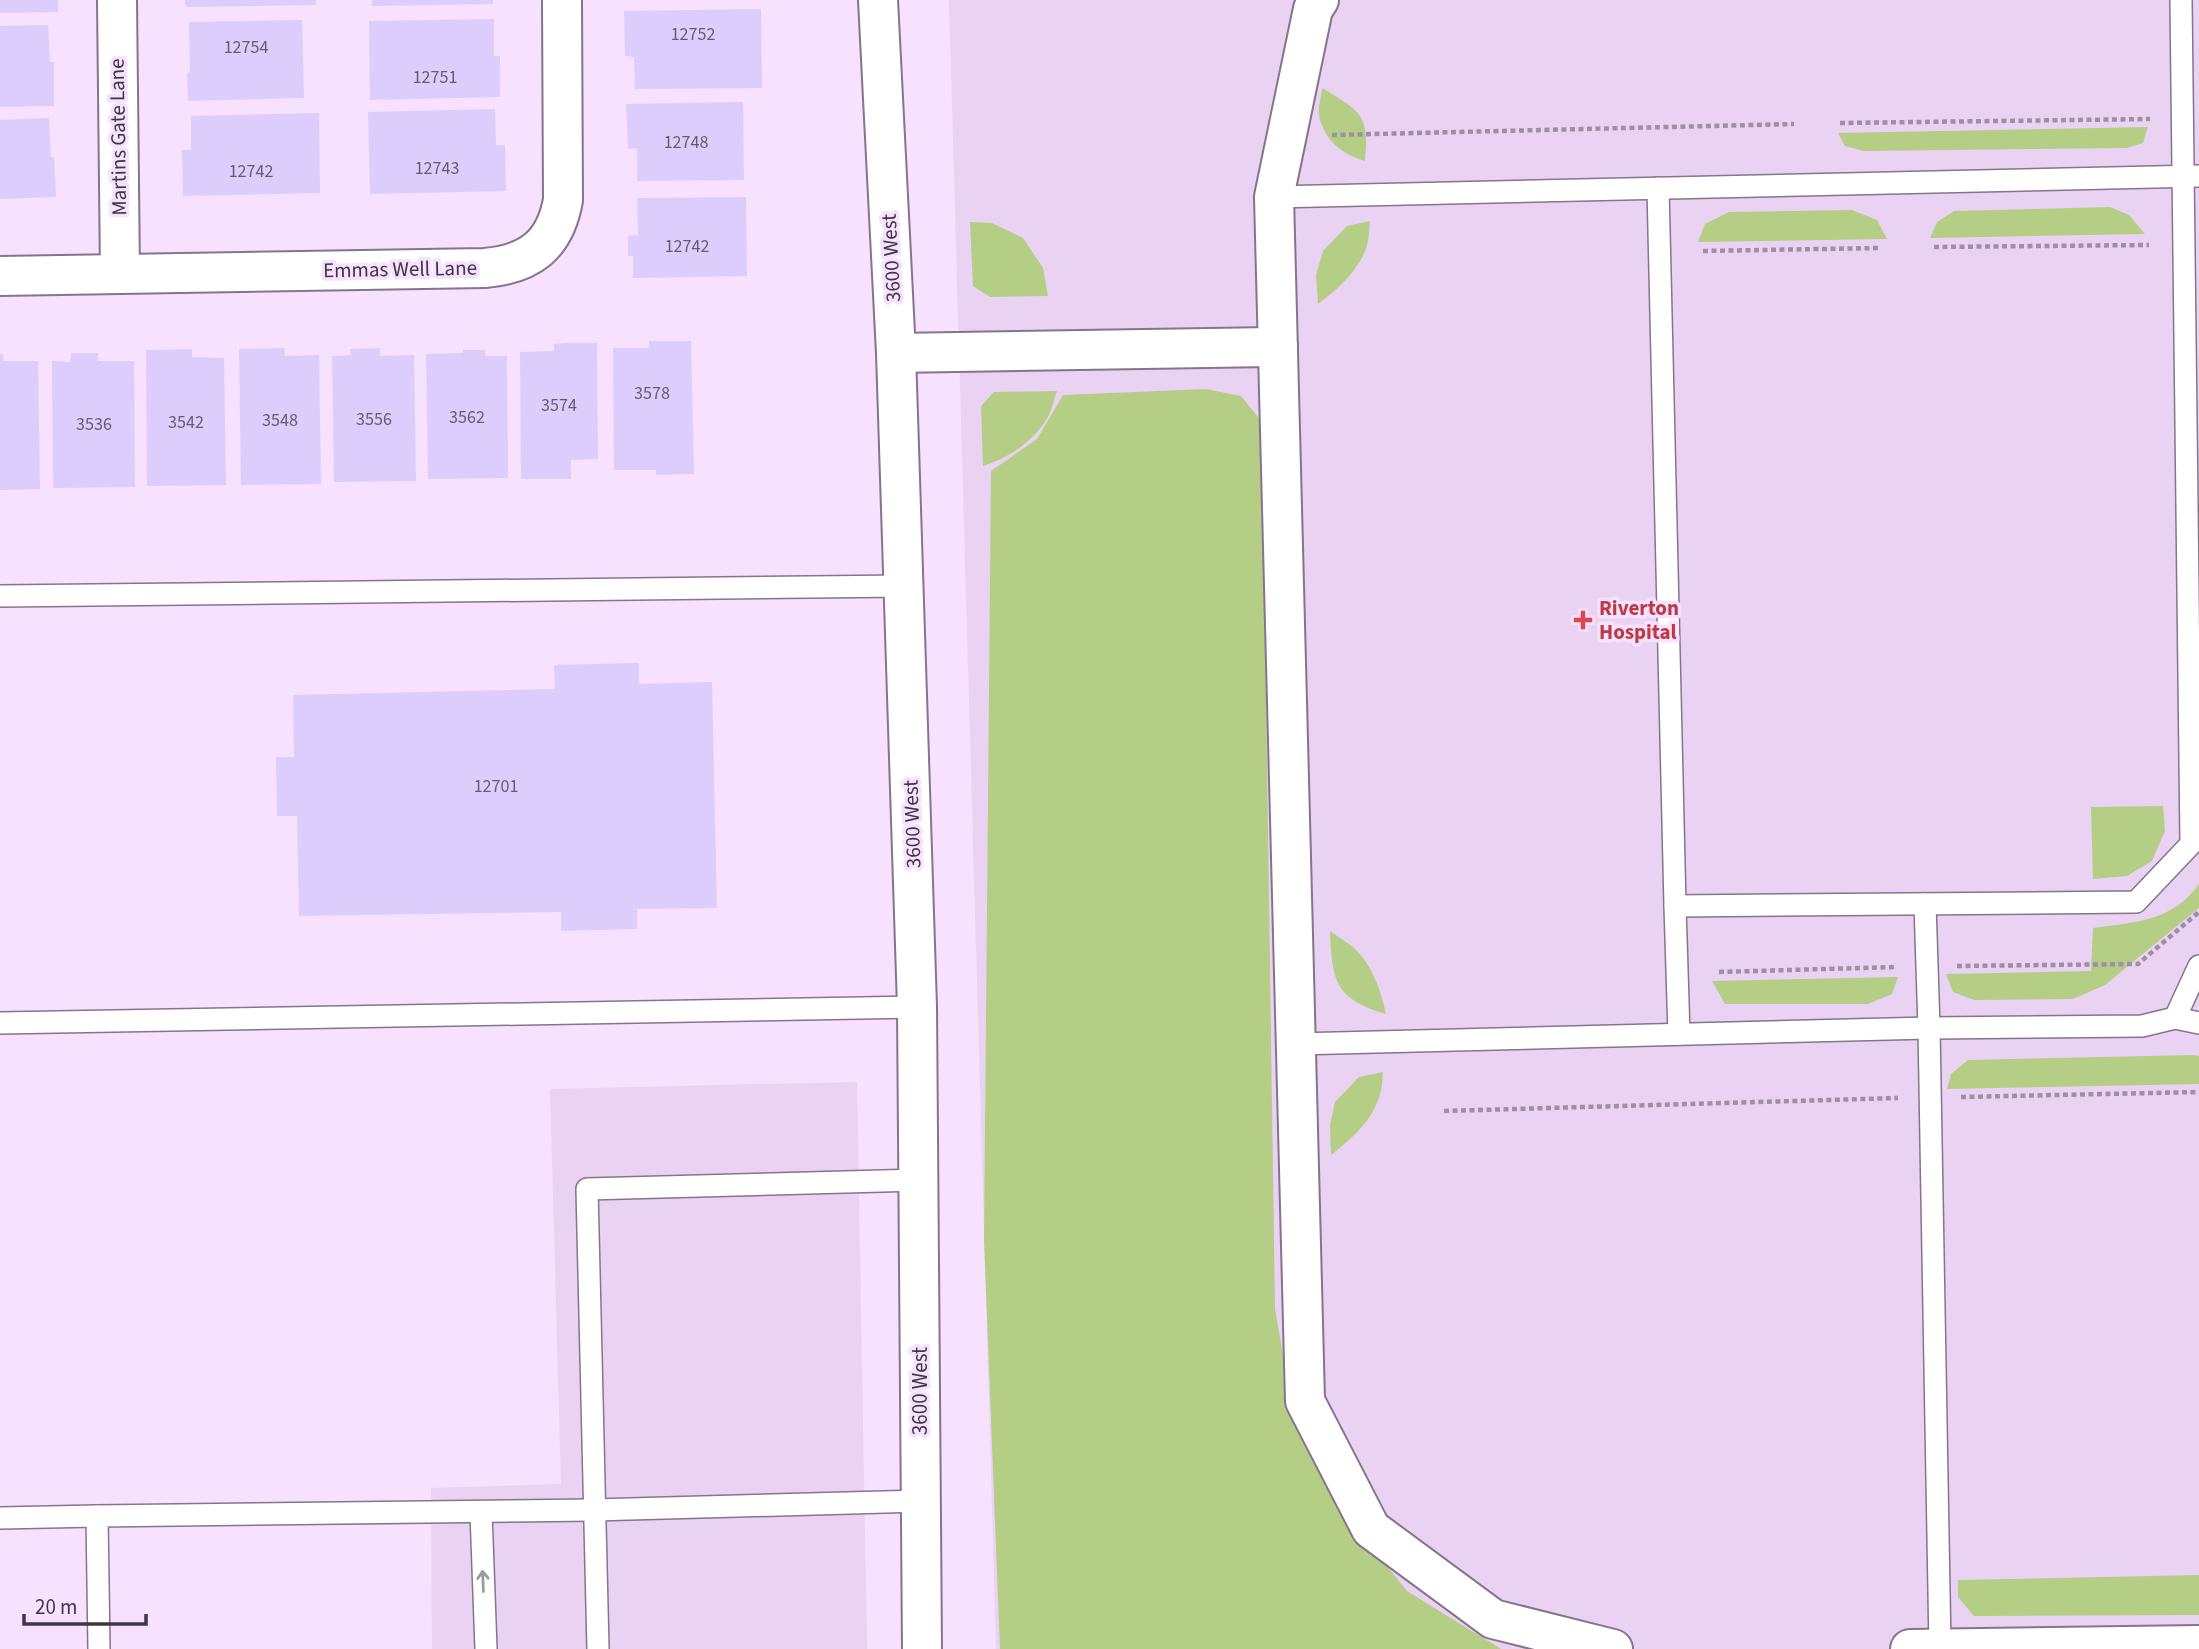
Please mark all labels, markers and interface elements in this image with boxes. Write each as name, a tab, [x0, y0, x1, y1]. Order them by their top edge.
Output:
house number: 12752	[671, 22, 715, 47]
house number: 12754	[224, 35, 268, 60]
street label: Martins Gate Lane	[102, 58, 134, 216]
house number: 12751	[413, 65, 457, 90]
house number: 12748	[664, 130, 708, 155]
house number: 12743	[415, 156, 459, 181]
house number: 12742	[229, 159, 273, 184]
street label: 3600 West	[874, 213, 908, 303]
house number: 12742	[665, 234, 709, 259]
street label: Emmas Well Lane	[323, 253, 477, 285]
house number: 3578	[634, 381, 670, 406]
house number: 3574	[541, 393, 577, 418]
house number: 3562	[449, 405, 485, 430]
house number: 3556	[356, 407, 392, 432]
house number: 3548	[262, 408, 298, 433]
house number: 3542	[168, 410, 204, 435]
house number: 3536	[76, 412, 112, 437]
place label: Riverton Hospital	[1599, 593, 1679, 647]
marker: Riverton Hospital	[1573, 610, 1593, 630]
house number: 12701	[474, 774, 518, 799]
street label: 3600 West	[895, 779, 929, 869]
street label: 3600 West	[905, 1347, 935, 1435]
one-way arrow	[477, 1570, 490, 1593]
scale bar	[24, 1582, 147, 1626]
text: 20 m	[35, 1592, 77, 1622]

